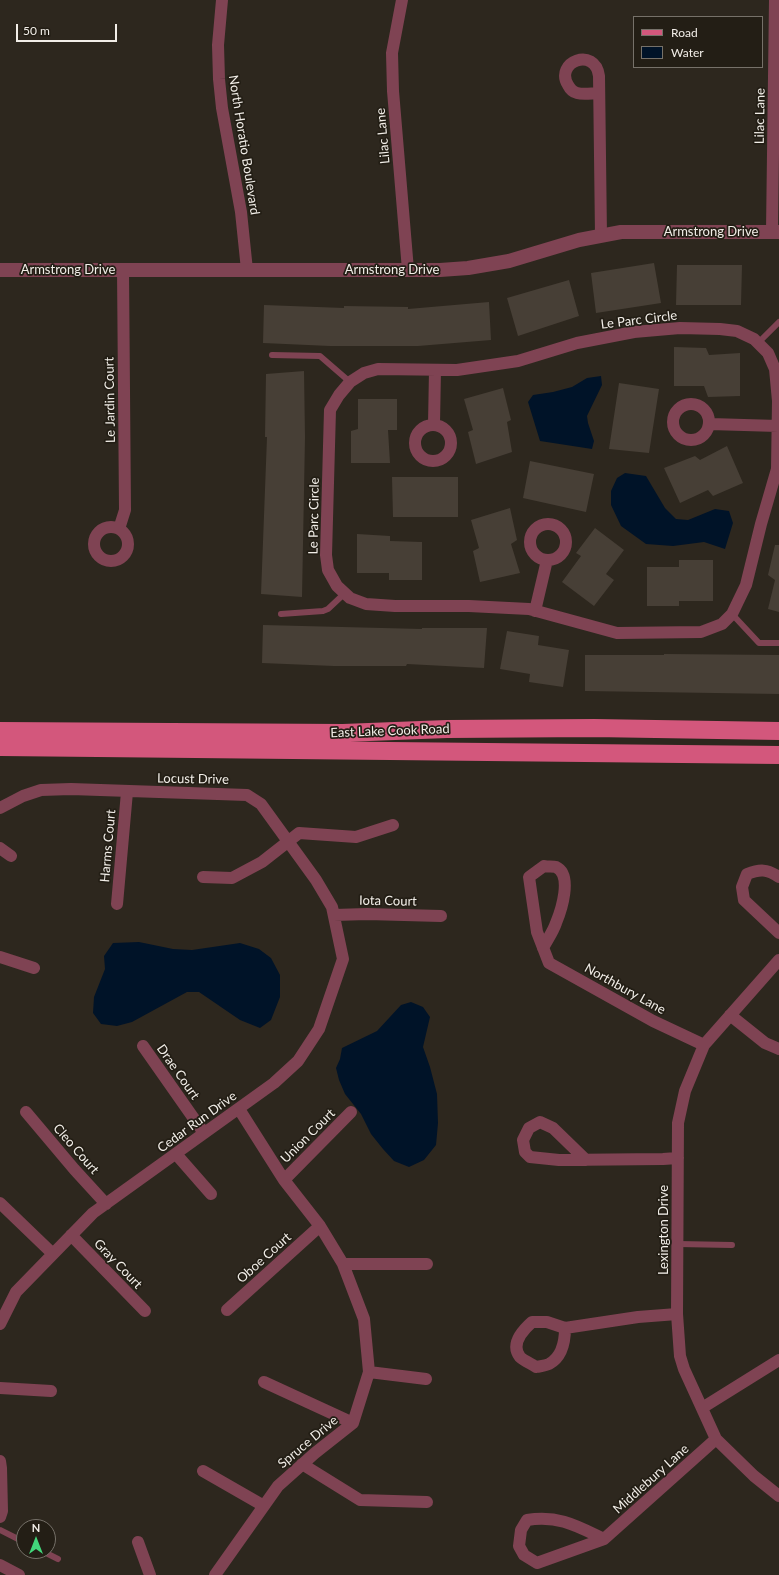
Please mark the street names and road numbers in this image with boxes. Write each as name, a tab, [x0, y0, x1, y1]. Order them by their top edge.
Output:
street label: North Horatio Boulevard	[225, 74, 263, 216]
street label: Lilac Lane	[752, 88, 768, 144]
street label: Lilac Lane	[373, 107, 393, 165]
street label: Armstrong Drive	[664, 224, 758, 240]
street label: Armstrong Drive	[21, 262, 115, 278]
street label: Armstrong Drive	[345, 262, 439, 278]
street label: Le Parc Circle	[600, 308, 678, 332]
street label: Le Jardin Court	[101, 357, 119, 443]
street label: Le Parc Circle	[306, 477, 322, 555]
street label: East Lake Cook Road	[330, 721, 450, 741]
street label: Locust Drive	[157, 771, 229, 787]
street label: Harms Court	[97, 809, 119, 883]
street label: Iota Court	[359, 893, 417, 909]
street label: Northbury Lane	[582, 960, 668, 1018]
street label: Drae Court	[153, 1041, 203, 1103]
street label: Cedar Run Drive	[154, 1088, 240, 1156]
street label: Union Court	[278, 1106, 338, 1166]
street label: Cleo Court	[50, 1121, 102, 1177]
street label: Lexington Drive	[656, 1185, 672, 1275]
street label: Oboe Court	[234, 1230, 294, 1286]
street label: Gray Court	[91, 1236, 145, 1292]
street label: Spruce Drive	[275, 1412, 341, 1472]
street label: Middlebury Lane	[610, 1441, 692, 1517]

